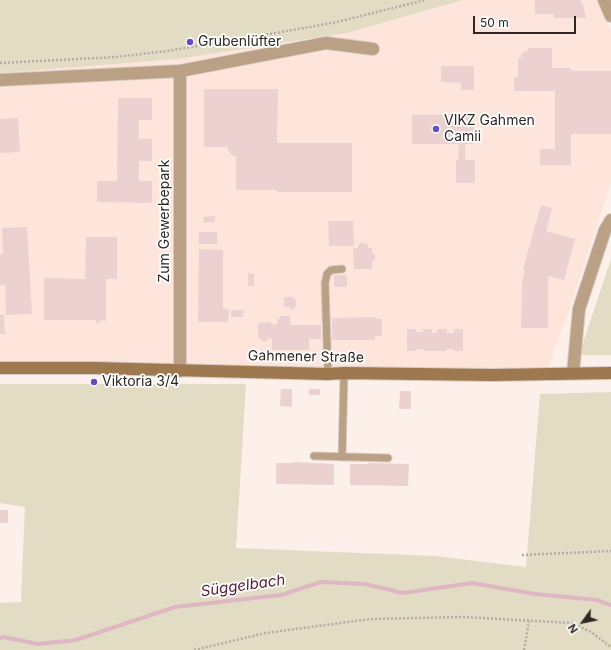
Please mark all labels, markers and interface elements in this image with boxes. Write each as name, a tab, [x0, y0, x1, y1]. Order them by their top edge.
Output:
scale bar	[475, 8, 578, 34]
text: 50 m	[480, 15, 509, 30]
place label: Grubenlüfter	[198, 34, 281, 50]
marker: Grubenlüfter	[185, 37, 195, 47]
place label: VIKZ Gahmen Camii	[444, 113, 535, 146]
marker: VIKZ Gahmen Camii	[431, 124, 441, 134]
street label: Zum Gewerbepark	[157, 160, 173, 282]
street label: Gahmener Straße	[248, 348, 364, 366]
place label: Viktoria 3/4	[102, 374, 179, 390]
marker: Viktoria 3/4	[89, 377, 99, 387]
water label: Süggelbach	[200, 571, 286, 601]
north arrow	[563, 602, 603, 642]
text: N	[565, 621, 581, 636]

